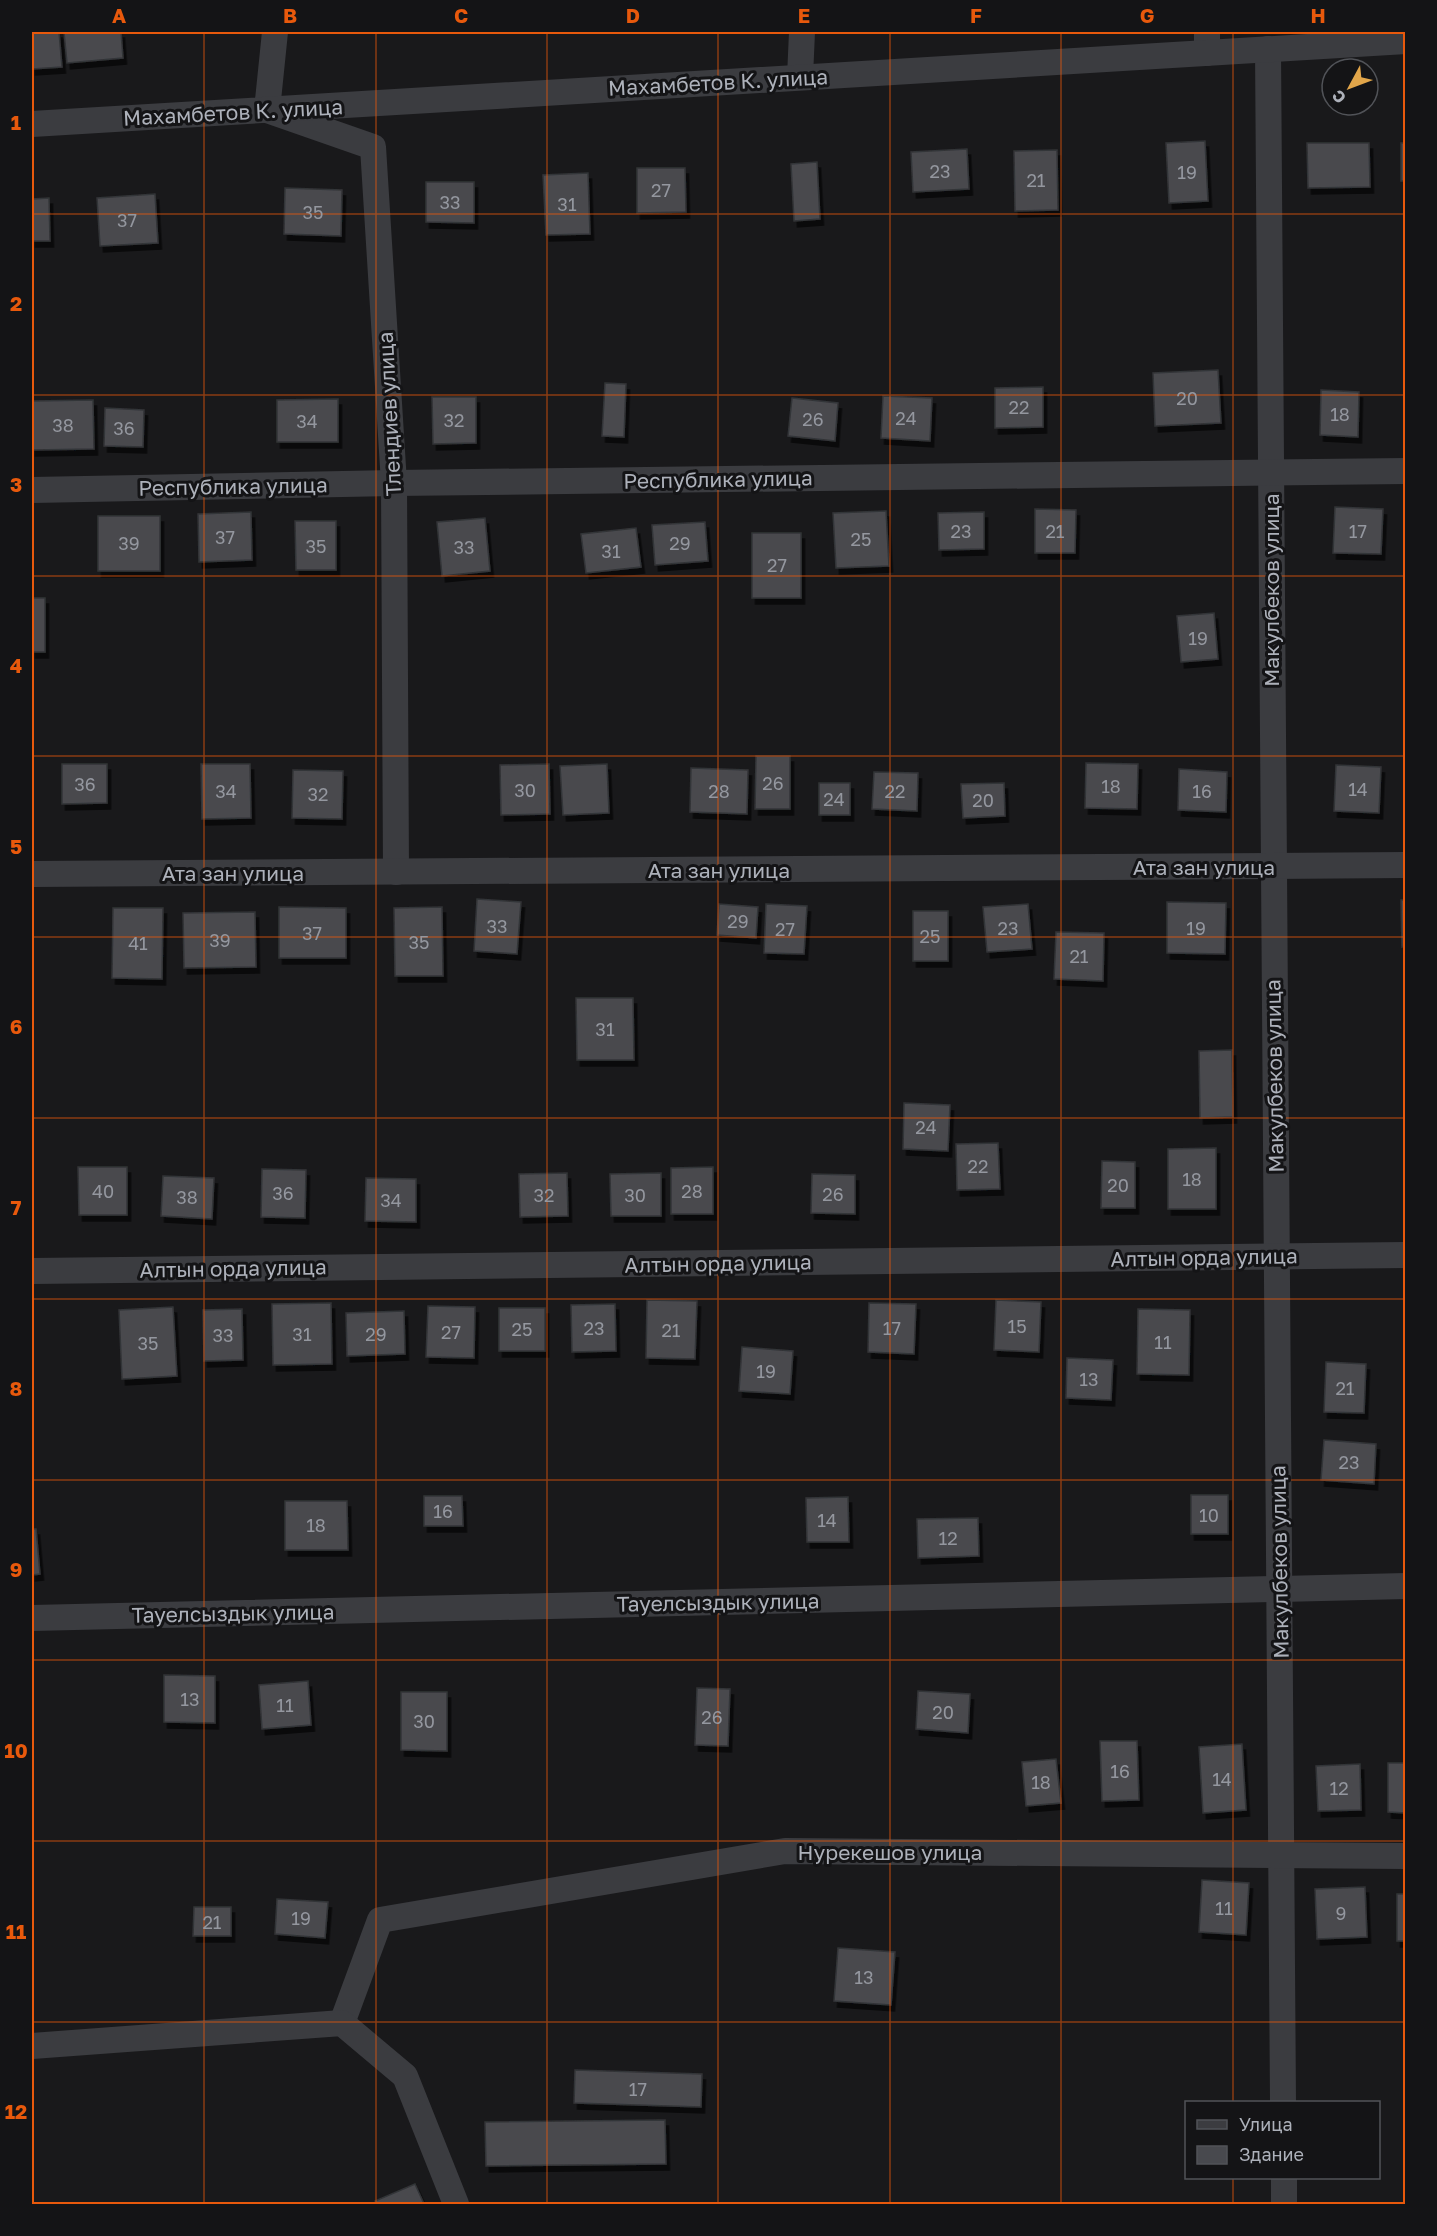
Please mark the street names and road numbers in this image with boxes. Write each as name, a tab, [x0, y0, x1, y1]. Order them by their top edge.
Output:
street label: Махамбетов К. улица	[607, 63, 829, 101]
street label: Махамбетов К. улица	[122, 93, 344, 131]
street label: Тлендиев улица	[372, 331, 406, 497]
street label: Республика улица	[623, 464, 813, 494]
street label: Республика улица	[138, 471, 328, 501]
street label: Макулбеков улица	[1258, 493, 1284, 687]
street label: Ата зан улица	[1133, 854, 1275, 880]
street label: Ата зан улица	[648, 857, 790, 883]
street label: Ата зан улица	[162, 860, 304, 886]
street label: Макулбеков улица	[1259, 979, 1289, 1173]
street label: Алтын орда улица	[1110, 1242, 1298, 1272]
street label: Алтын орда улица	[624, 1248, 812, 1278]
street label: Алтын орда улица	[139, 1253, 327, 1283]
street label: Макулбеков улица	[1264, 1465, 1294, 1659]
street label: Тауелсыздык улица	[616, 1587, 820, 1617]
street label: Тауелсыздык улица	[131, 1598, 335, 1628]
street label: Нурекешов улица	[798, 1839, 982, 1865]

